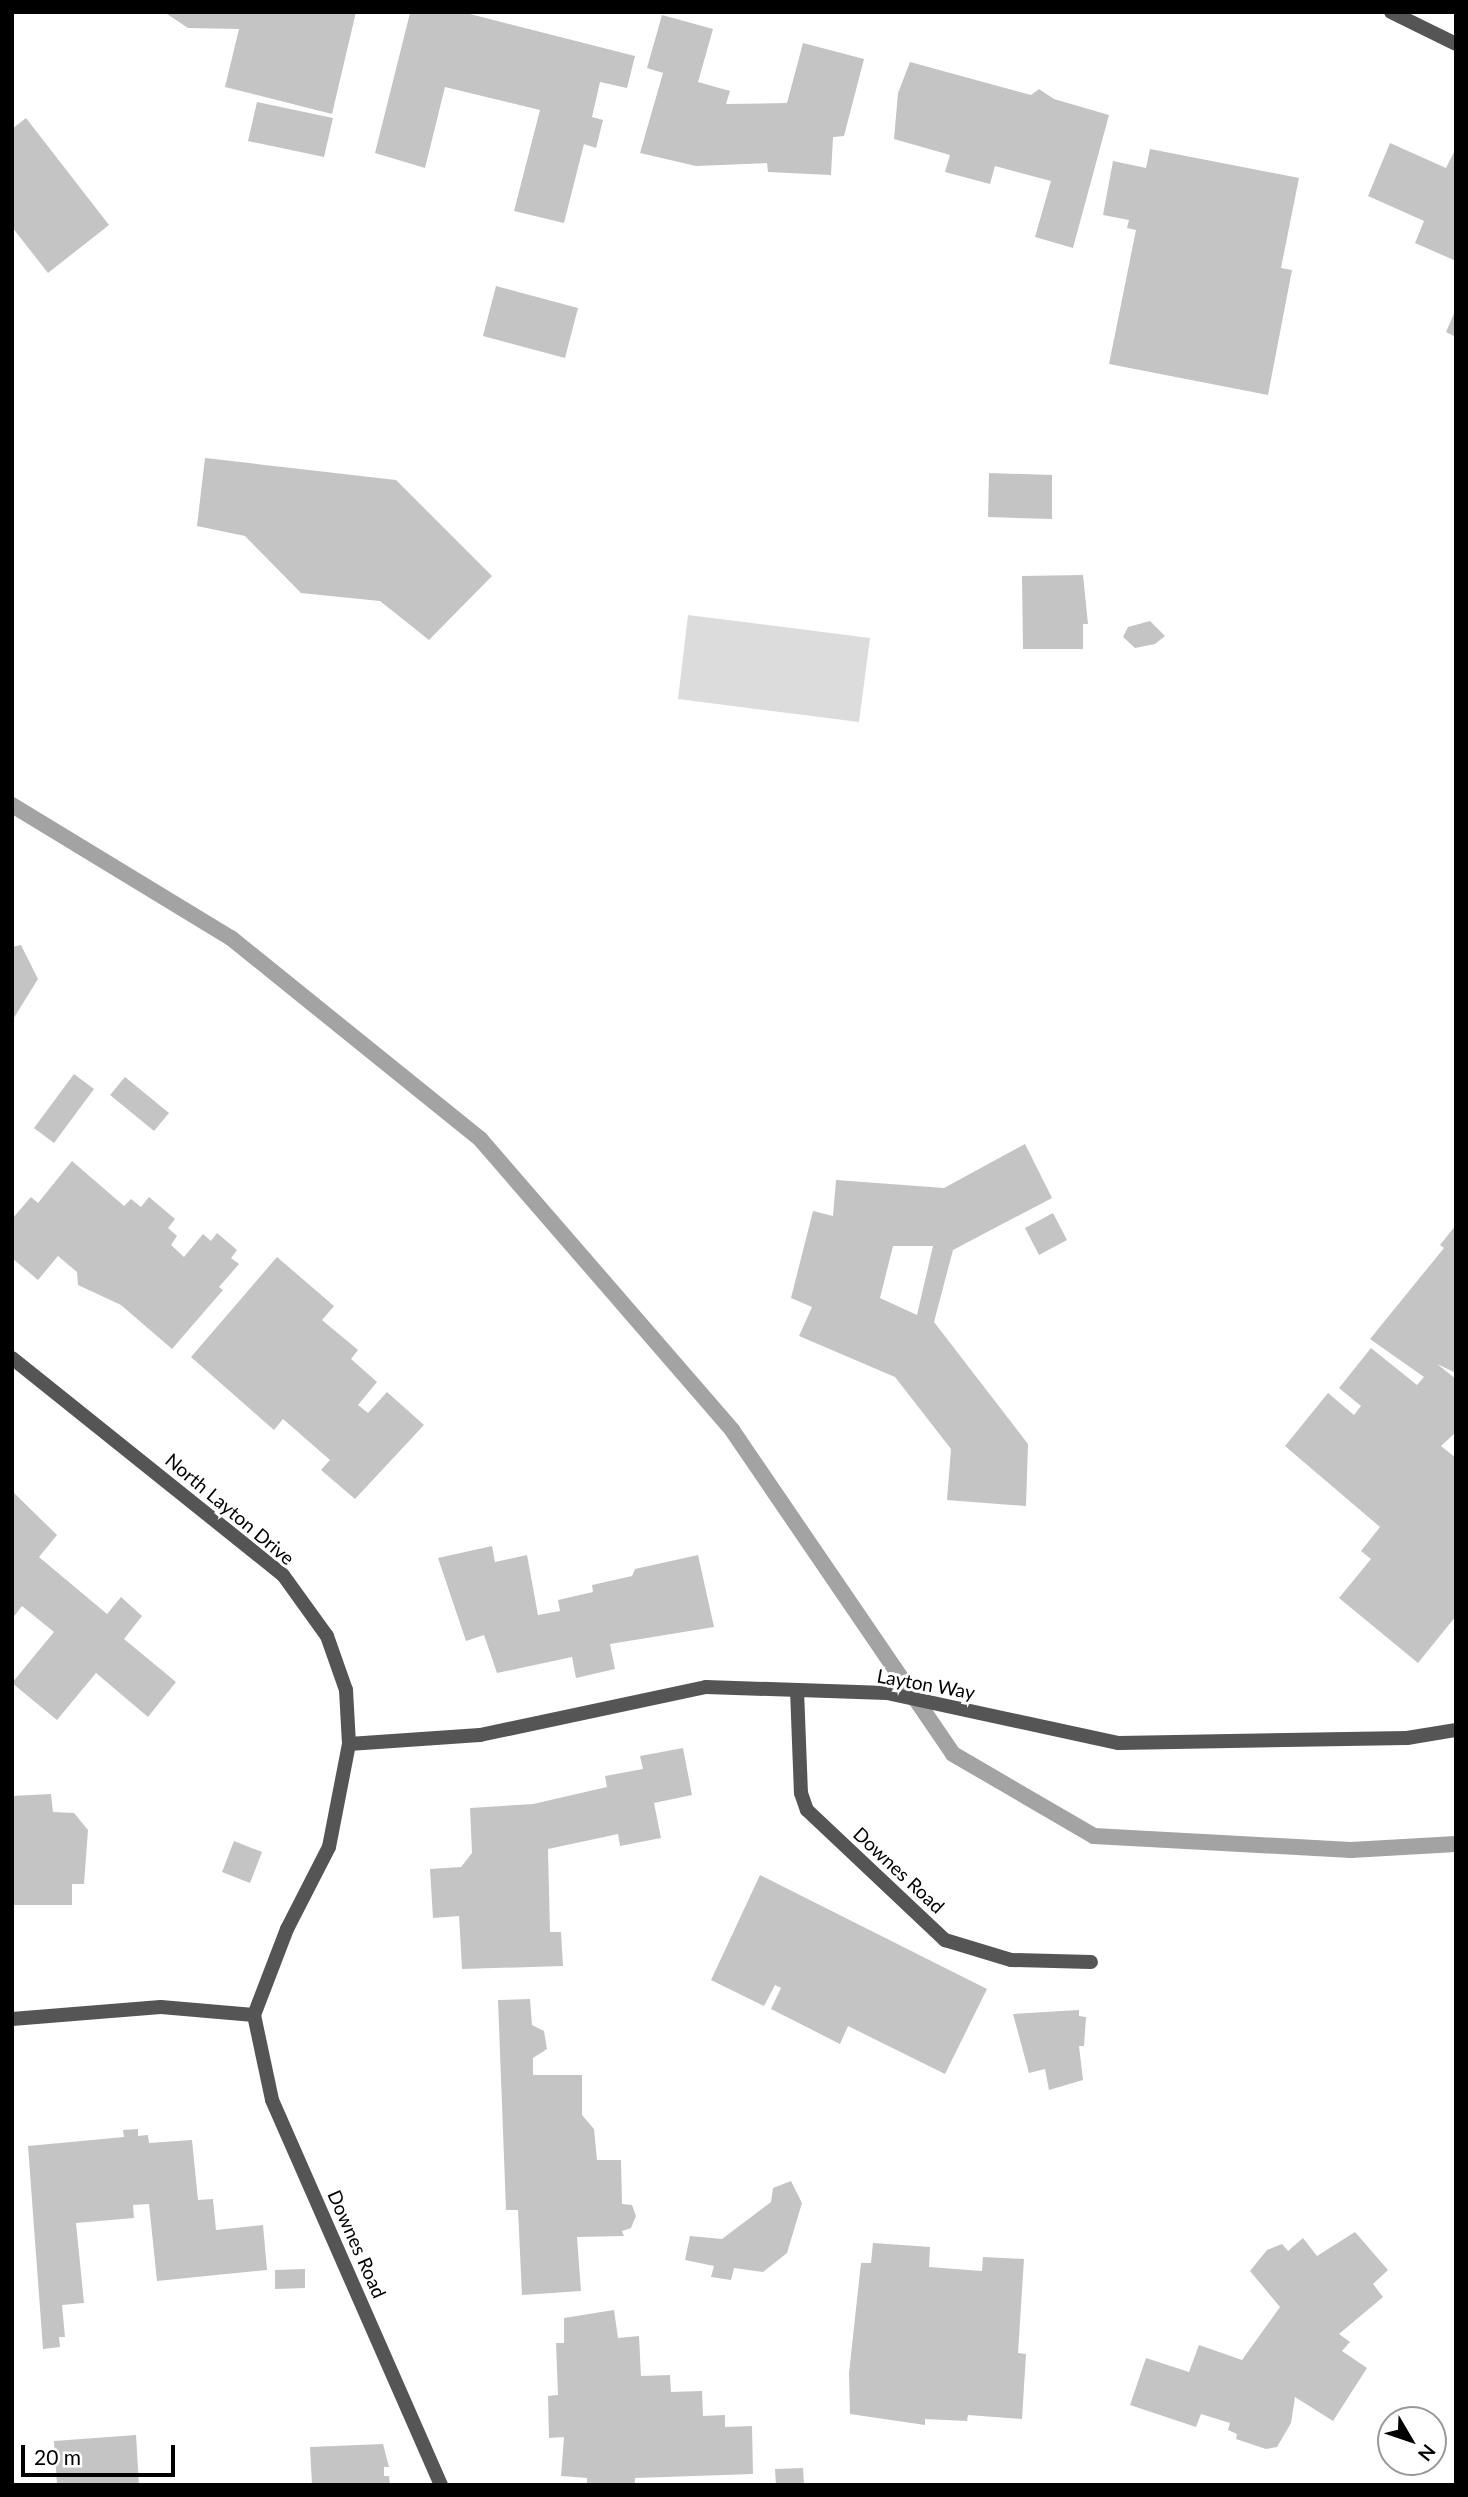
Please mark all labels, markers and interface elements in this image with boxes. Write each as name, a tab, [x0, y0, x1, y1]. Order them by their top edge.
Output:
street label: North Layton Drive	[161, 1448, 299, 1570]
street label: Layton Way	[875, 1664, 977, 1704]
street label: Downes Road	[849, 1822, 949, 1918]
street label: Downes Road	[323, 2186, 391, 2302]
north arrow	[1377, 2406, 1447, 2476]
scale bar	[24, 2430, 178, 2474]
text: N	[1414, 2440, 1441, 2466]
text: 20 m	[34, 2444, 81, 2469]

